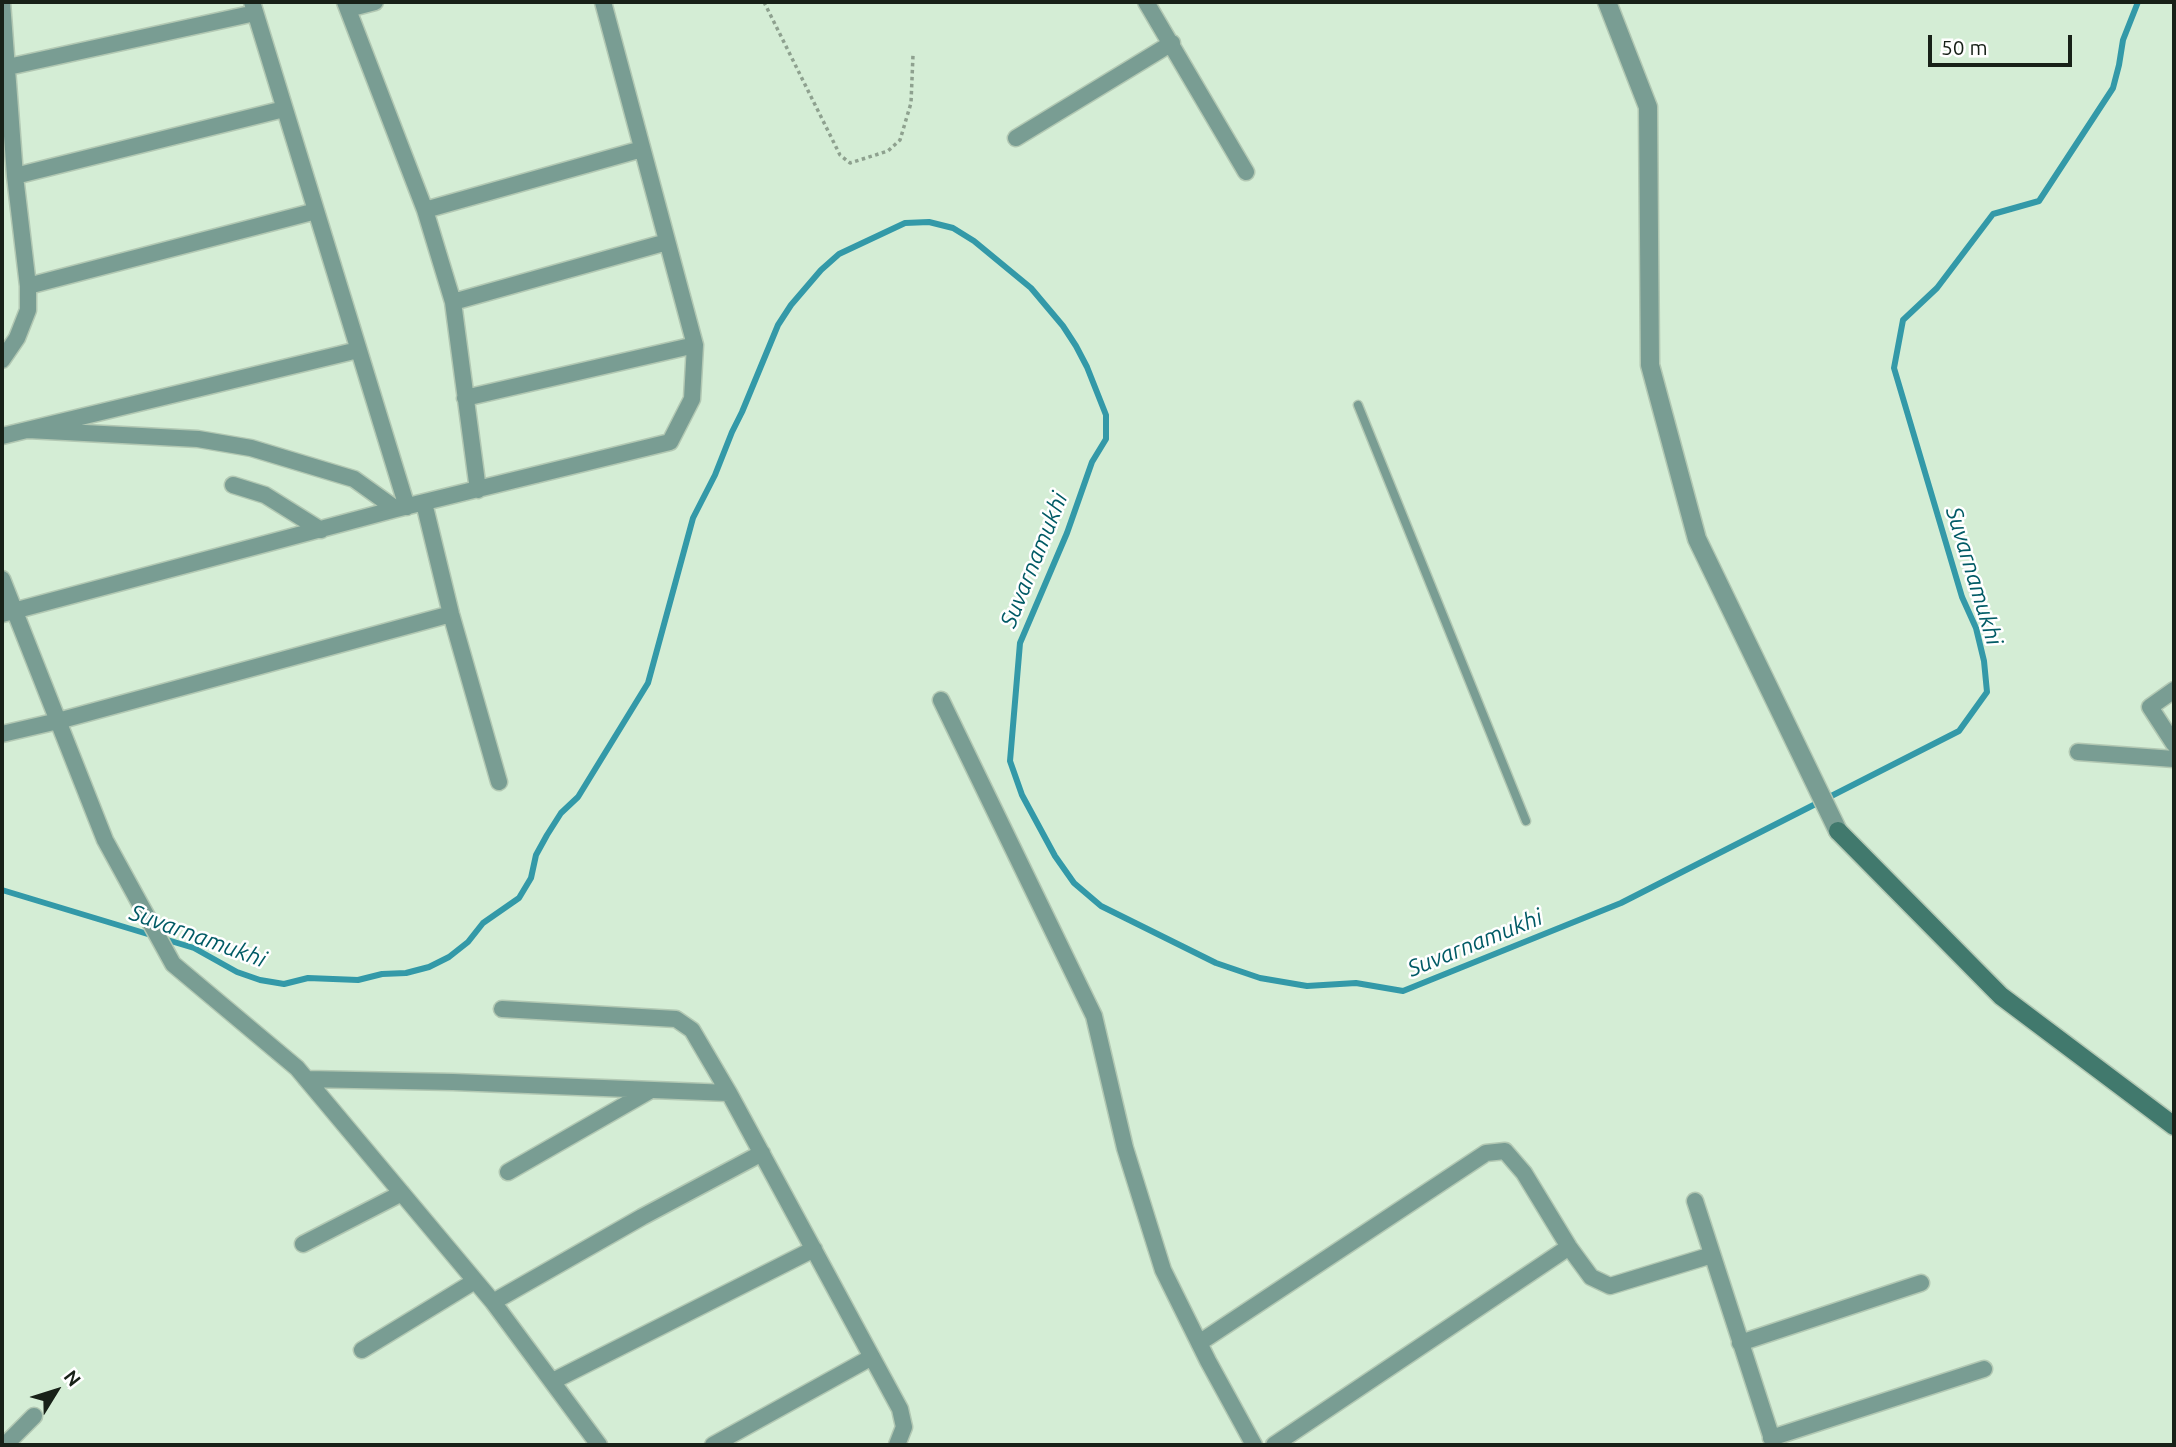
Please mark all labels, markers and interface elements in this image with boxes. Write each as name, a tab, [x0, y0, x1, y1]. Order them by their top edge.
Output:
scale bar	[1931, 21, 2074, 65]
text: 50 m	[1941, 35, 1988, 59]
water label: Suvarnamukhi	[994, 488, 1074, 632]
water label: Suvarnamukhi	[1940, 503, 2008, 649]
water label: Suvarnamukhi	[126, 899, 270, 973]
water label: Suvarnamukhi	[1403, 903, 1547, 983]
north arrow	[21, 1356, 91, 1426]
text: N	[60, 1366, 86, 1390]

